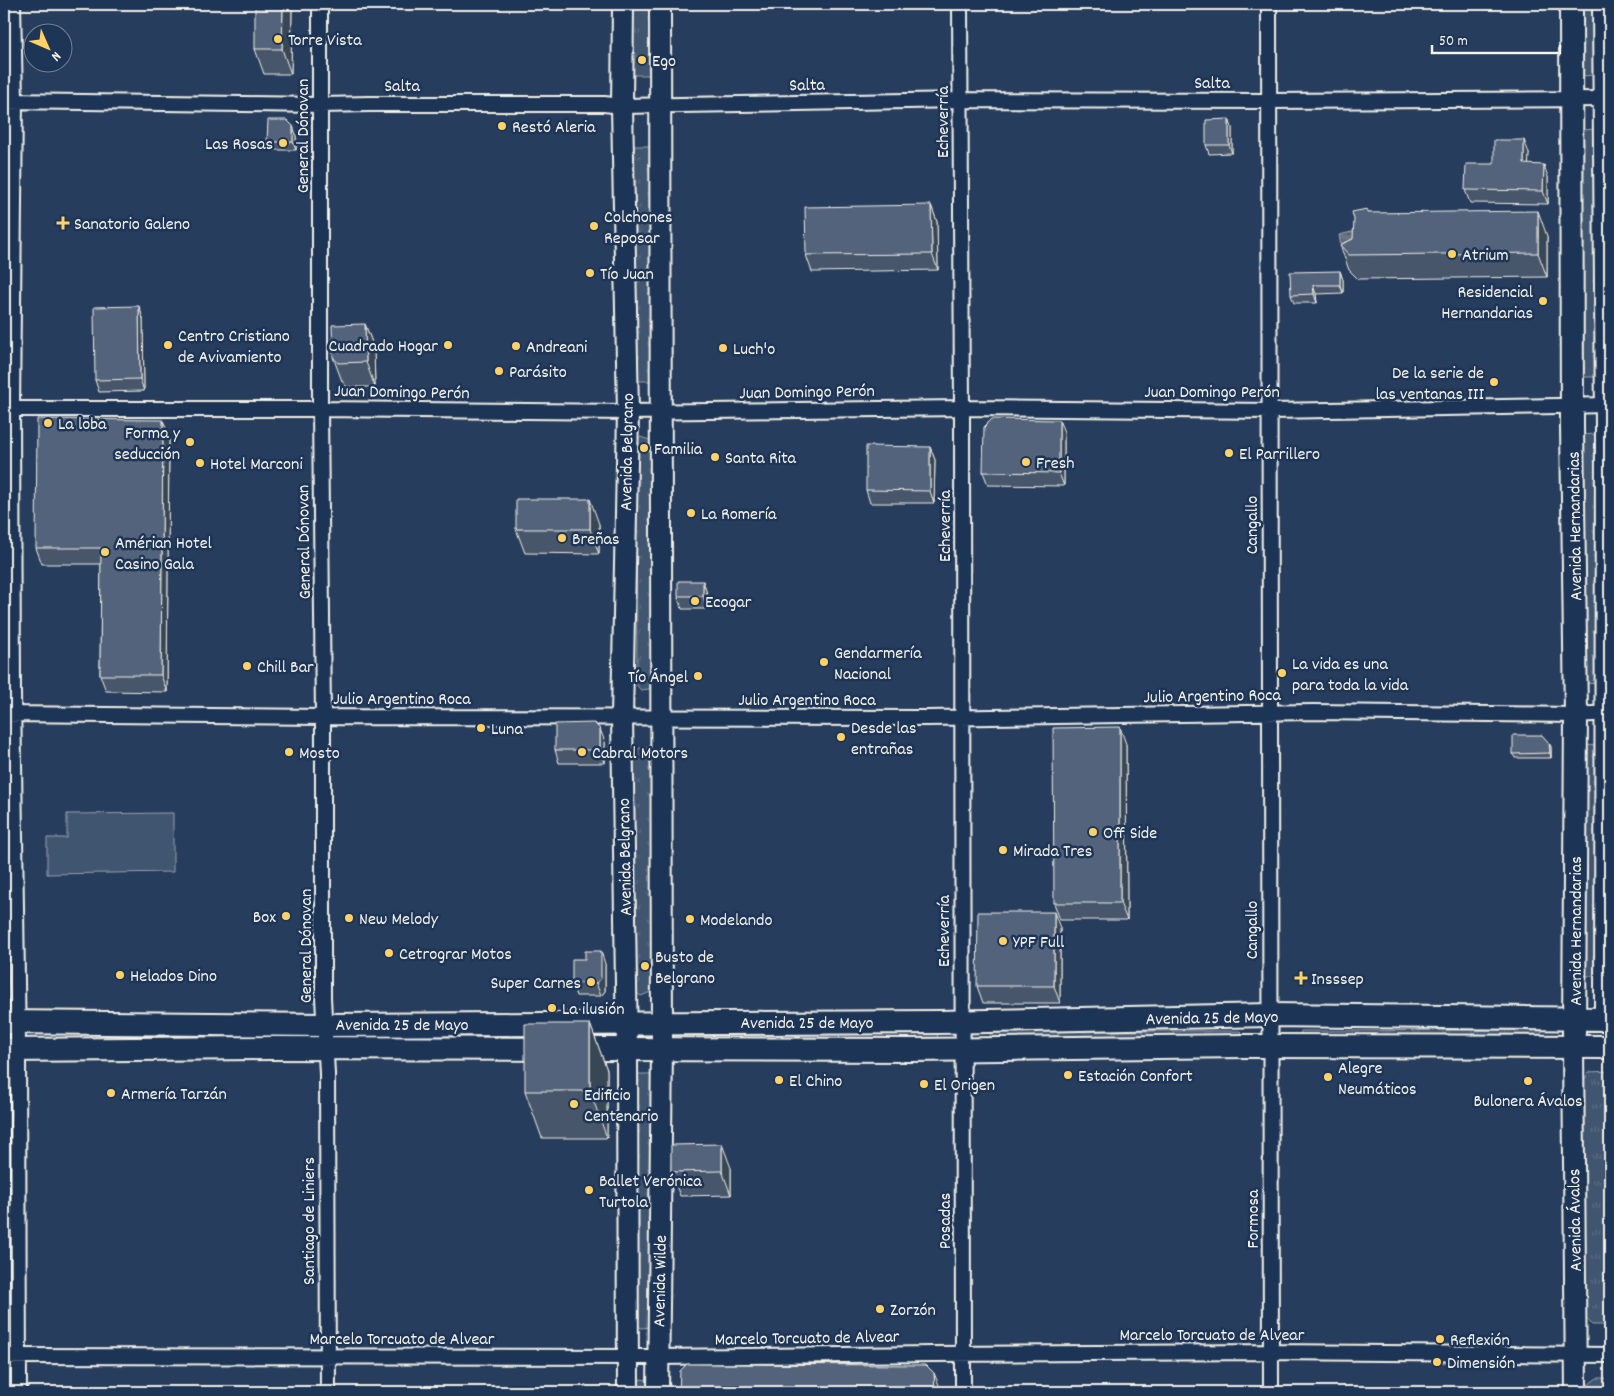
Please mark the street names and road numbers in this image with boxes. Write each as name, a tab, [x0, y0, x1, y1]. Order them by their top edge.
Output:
street label: Salta	[1194, 72, 1230, 97]
street label: Salta	[789, 74, 826, 99]
street label: Salta	[384, 75, 420, 100]
street label: General Dónovan	[292, 79, 317, 193]
street label: Echeverría	[932, 85, 957, 158]
street label: Juan Domingo Perón	[334, 380, 470, 407]
street label: Juan Domingo Perón	[739, 380, 875, 407]
street label: Juan Domingo Perón	[1144, 381, 1280, 406]
street label: Avenida Belgrano	[615, 393, 642, 511]
street label: Avenida Hernandarias	[1563, 451, 1590, 601]
street label: General Dónovan	[292, 484, 319, 600]
street label: Echeverría	[934, 489, 959, 562]
street label: Cangallo	[1241, 496, 1266, 554]
street label: Julio Argentino Roca	[1143, 684, 1282, 711]
street label: Julio Argentino Roca	[333, 688, 471, 713]
street label: Julio Argentino Roca	[738, 689, 876, 714]
street label: Avenida Belgrano	[613, 798, 640, 916]
street label: Avenida Hernandarias	[1565, 856, 1590, 1006]
street label: General Dónovan	[295, 889, 320, 1003]
street label: Echeverría	[933, 894, 958, 967]
street label: Cangallo	[1241, 901, 1266, 959]
street label: Avenida 25 de Mayo	[1145, 1006, 1279, 1033]
street label: Avenida 25 de Mayo	[741, 1012, 873, 1037]
street label: Avenida 25 de Mayo	[336, 1014, 468, 1039]
street label: Santiago de Liniers	[298, 1157, 323, 1285]
street label: Avenida Ávalos	[1563, 1168, 1590, 1272]
street label: Formosa	[1242, 1189, 1267, 1249]
street label: Posadas	[934, 1193, 959, 1249]
street label: Avenida Wilde	[648, 1235, 675, 1327]
street label: Marcelo Torcuato de Alvear	[1120, 1324, 1305, 1349]
street label: Marcelo Torcuato de Alvear	[714, 1325, 900, 1354]
street label: Marcelo Torcuato de Alvear	[310, 1328, 495, 1353]

